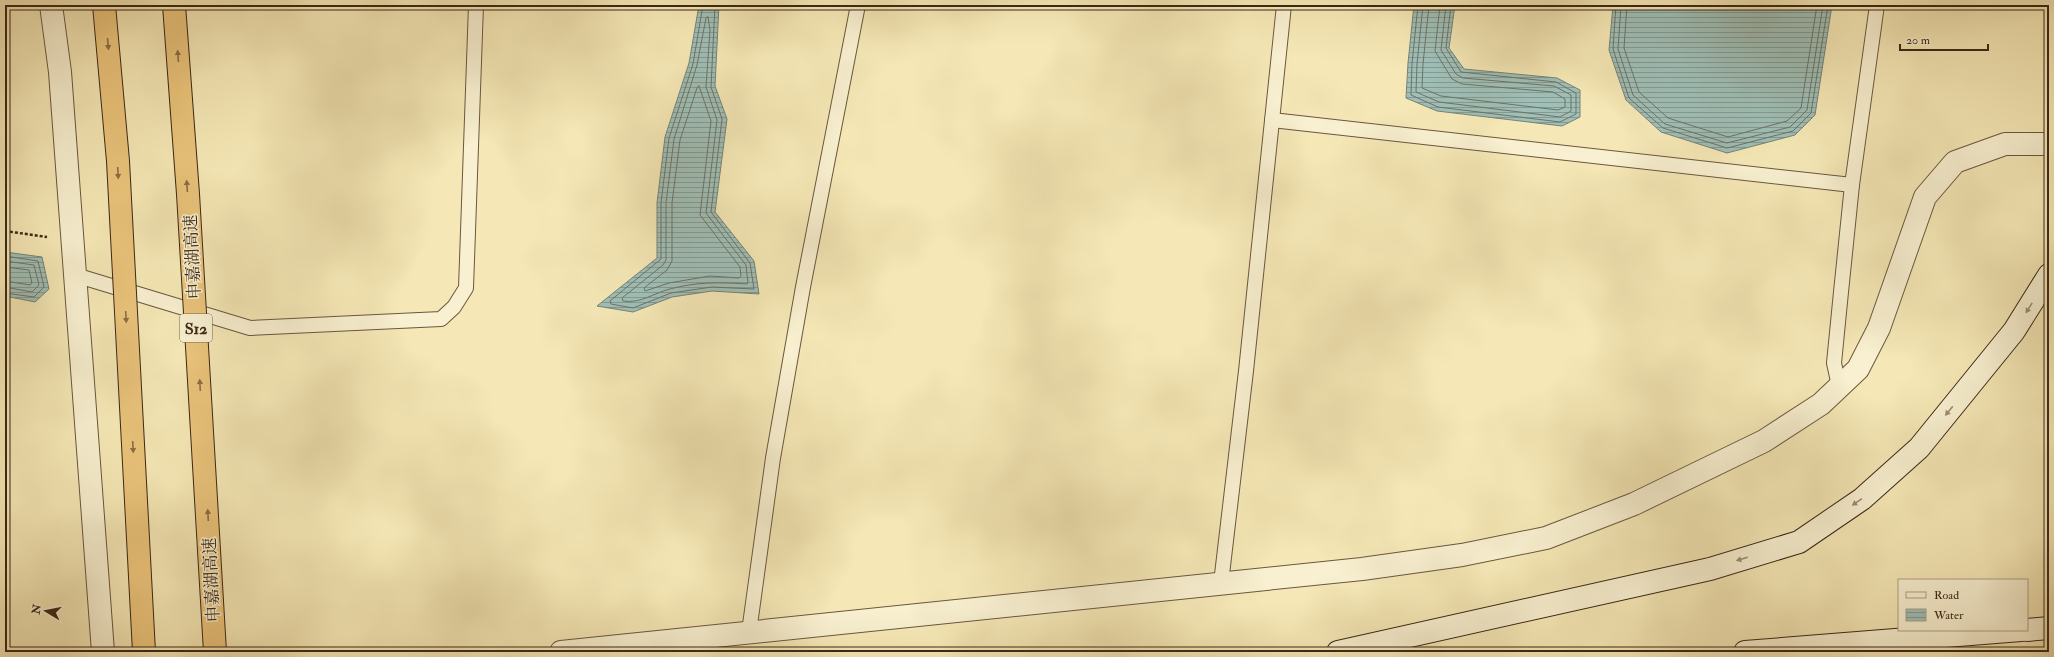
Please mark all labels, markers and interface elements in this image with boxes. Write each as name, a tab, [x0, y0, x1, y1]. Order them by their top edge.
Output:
scale bar	[1900, 26, 1988, 52]
text: 20 m	[1906, 33, 1931, 48]
one-way arrow	[104, 38, 111, 50]
one-way arrow	[174, 50, 181, 62]
one-way arrow	[115, 167, 122, 179]
one-way arrow	[184, 180, 191, 192]
street label: 申嘉湖高速	[180, 214, 205, 300]
one-way arrow	[2025, 302, 2032, 314]
one-way arrow	[123, 311, 129, 324]
road number: S12	[180, 314, 212, 342]
one-way arrow	[196, 379, 203, 391]
one-way arrow	[1945, 405, 1954, 416]
one-way arrow	[130, 441, 136, 454]
one-way arrow	[1852, 498, 1863, 506]
one-way arrow	[204, 509, 211, 521]
street label: 申嘉湖高速	[199, 537, 224, 623]
one-way arrow	[1736, 556, 1748, 562]
legend	[1898, 579, 2028, 631]
text: Road	[1934, 588, 1959, 603]
north arrow	[26, 591, 66, 631]
text: N	[29, 602, 44, 616]
text: Water	[1933, 608, 1964, 623]

